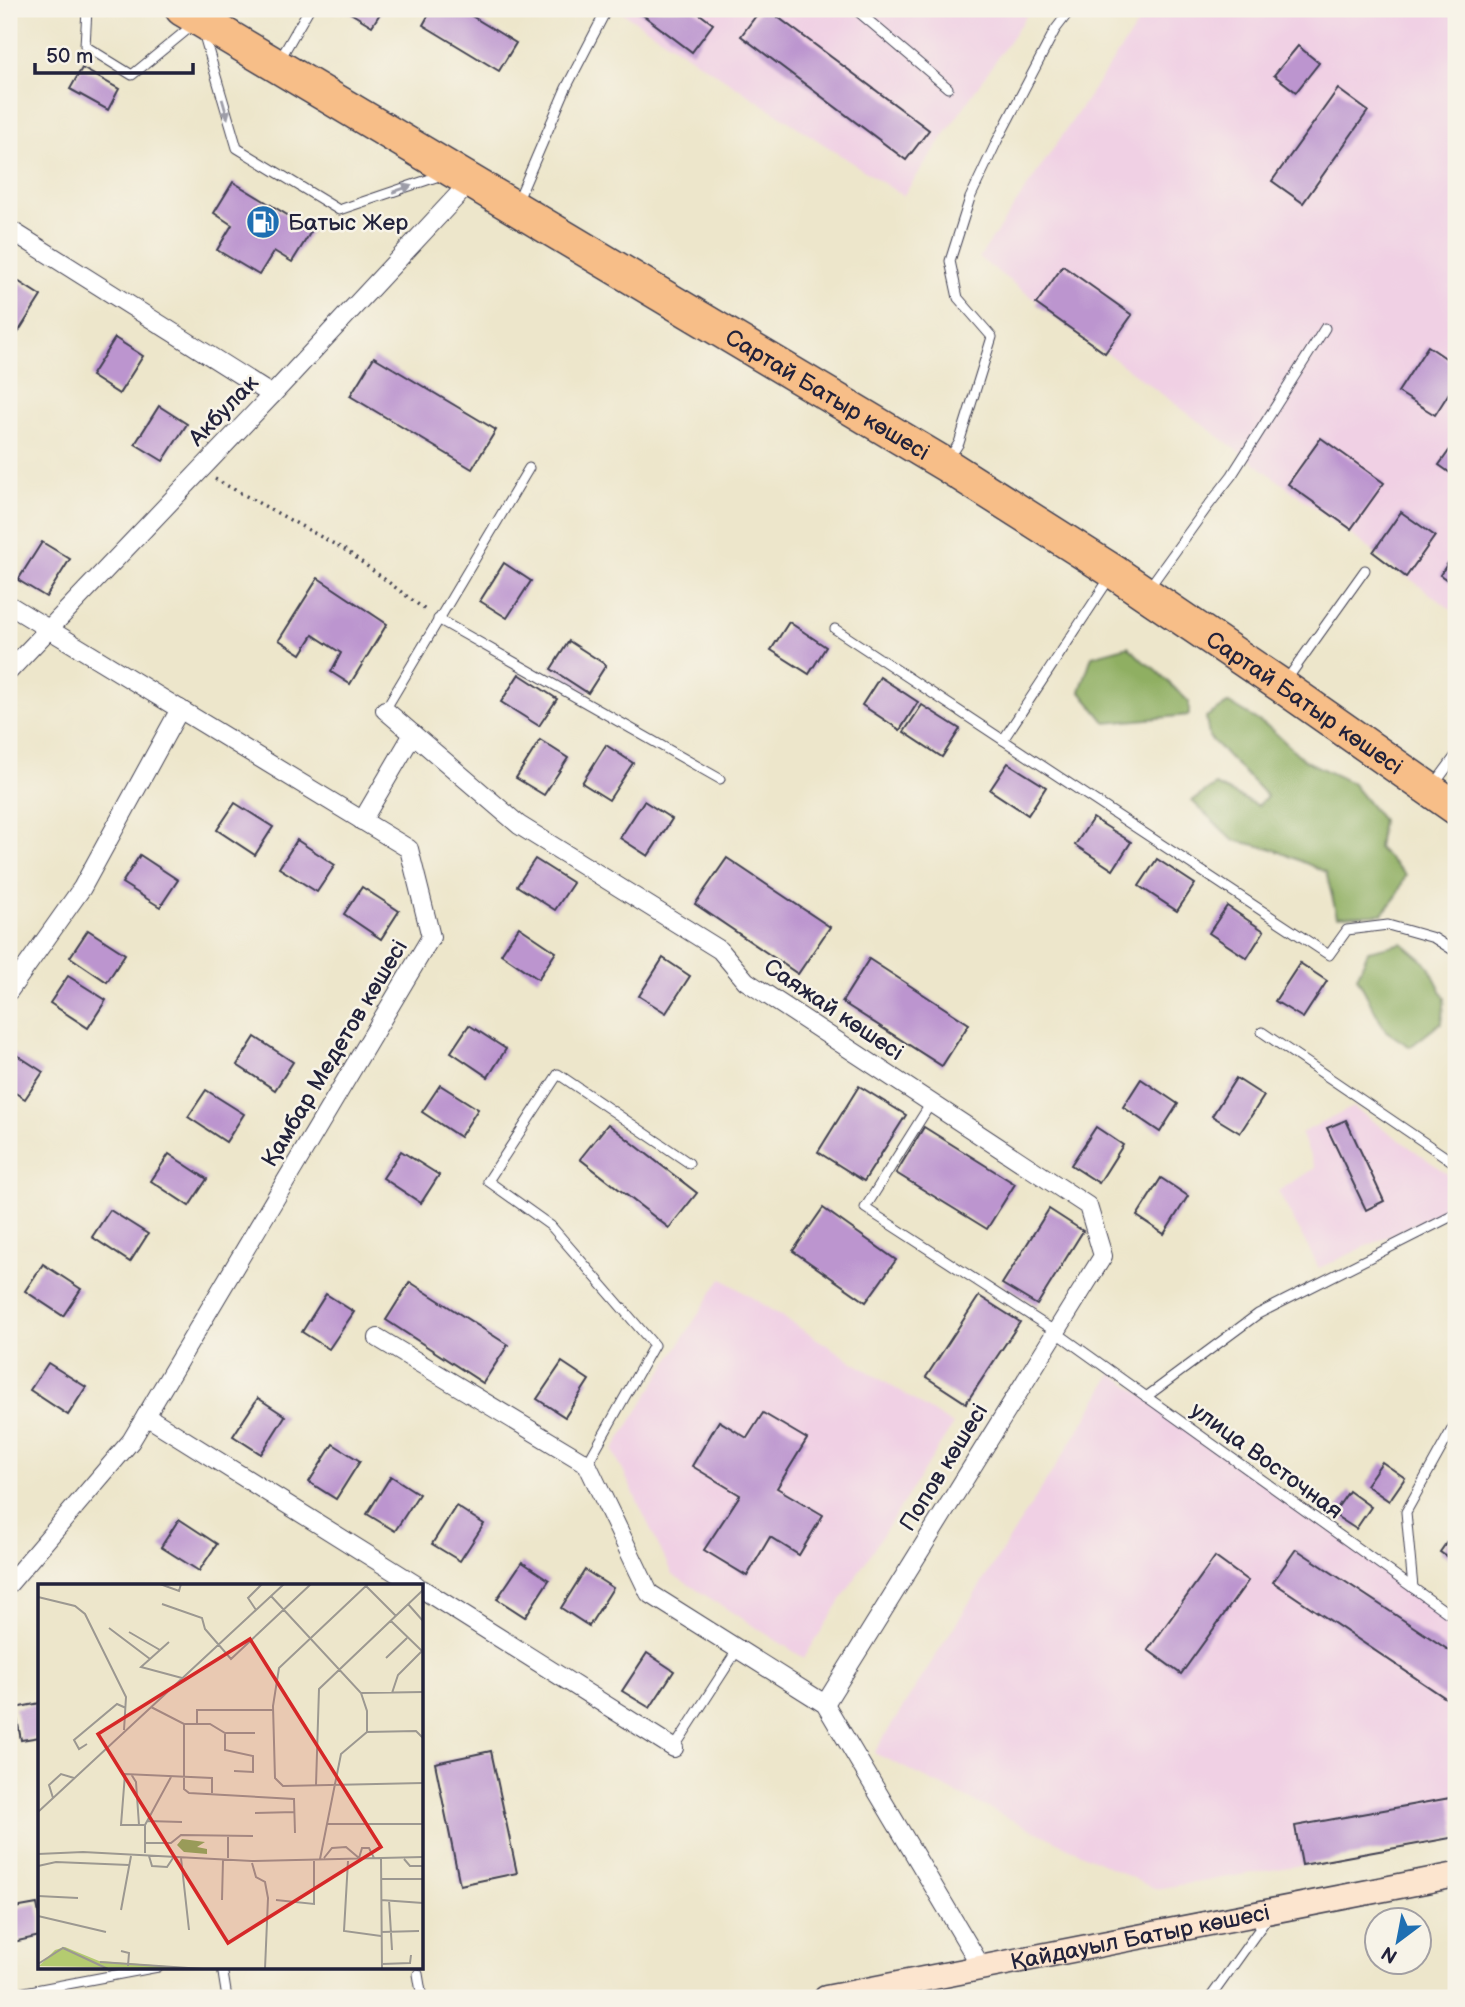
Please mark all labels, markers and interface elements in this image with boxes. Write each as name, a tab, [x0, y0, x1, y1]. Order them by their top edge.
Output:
scale bar	[35, 32, 192, 76]
text: 50 m	[46, 44, 93, 69]
one-way arrow	[221, 98, 231, 119]
one-way arrow	[391, 183, 412, 194]
fuel station icon: Батыс Жер	[244, 203, 282, 241]
place label: Батыс Жер	[288, 209, 408, 237]
street label: Сартай Батыр көшесі	[720, 324, 934, 467]
street label: Акбулак	[182, 369, 265, 453]
street label: Сартай Батыр көшесі	[1200, 626, 1408, 781]
street label: Қамбар Медетов көшесі	[256, 935, 414, 1172]
street label: Саяжай көшесі	[758, 953, 909, 1067]
street label: улица Восточная	[1185, 1396, 1348, 1525]
street label: Попов көшесі	[894, 1399, 994, 1536]
inset map	[38, 1584, 424, 1968]
street label: Қайдауыл Батыр көшесі	[1008, 1899, 1272, 1977]
north arrow	[1364, 1906, 1434, 1976]
text: N	[1378, 1941, 1402, 1968]

